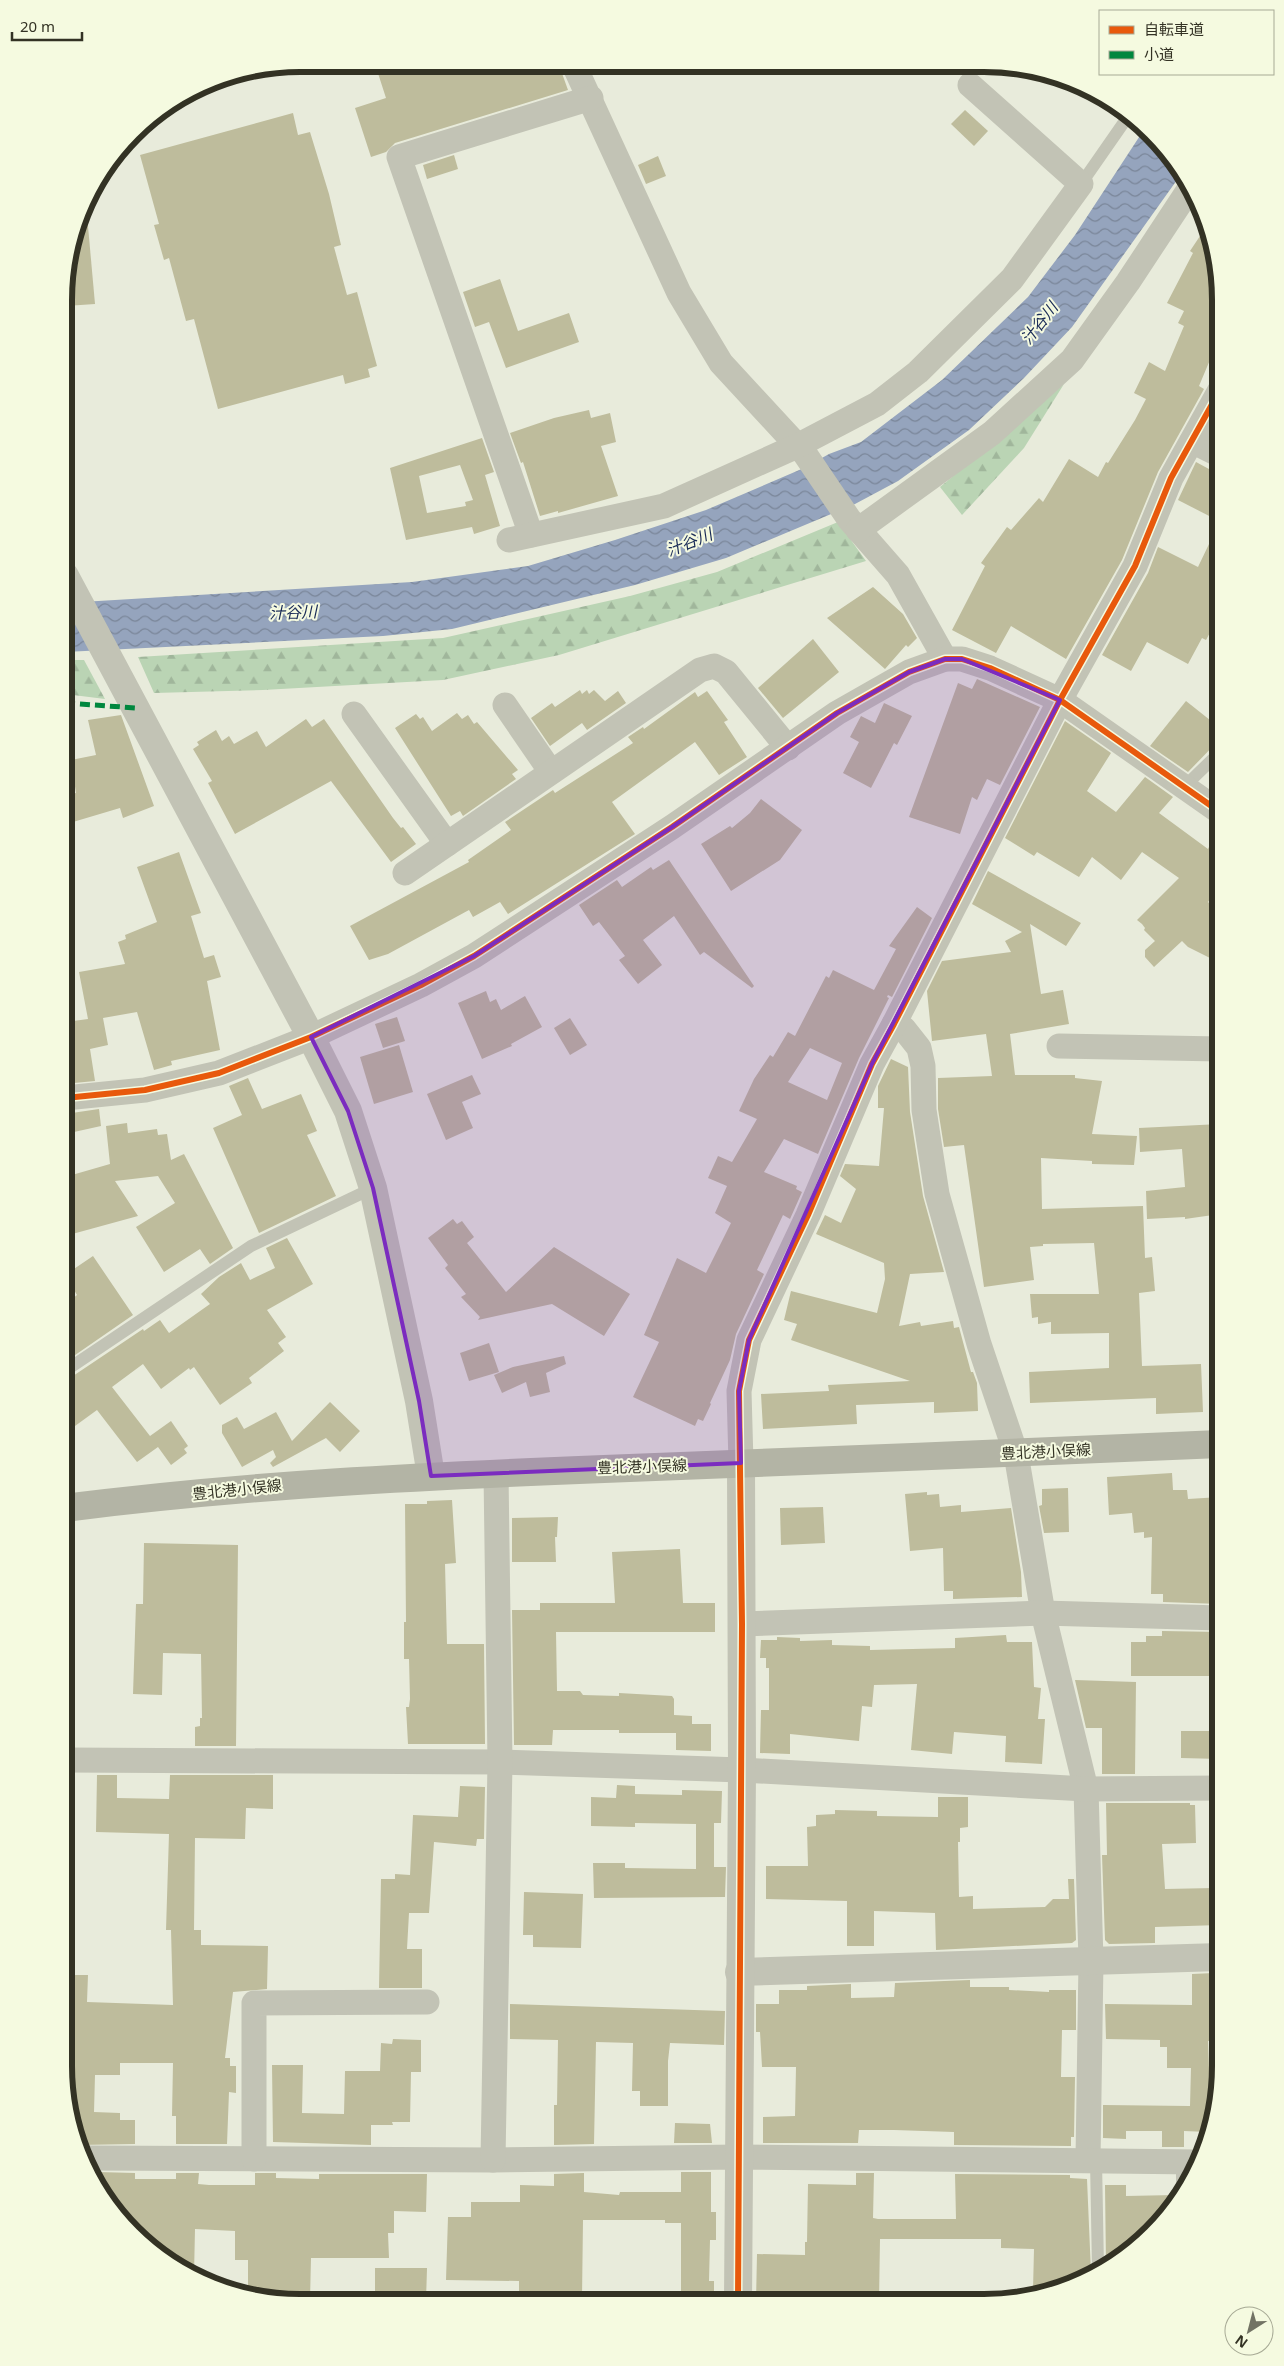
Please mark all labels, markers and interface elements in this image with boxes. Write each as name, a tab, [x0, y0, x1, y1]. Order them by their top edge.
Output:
scale bar	[12, 10, 82, 42]
legend	[1099, 10, 1274, 75]
text: 20 m	[20, 16, 55, 36]
text: 自転車道	[1144, 19, 1204, 39]
text: 小道	[1144, 44, 1174, 64]
water label: 汁谷川	[1016, 296, 1064, 349]
water label: 汁谷川	[663, 522, 717, 561]
water label: 汁谷川	[269, 600, 319, 624]
street label: 豊北港小俣線	[1000, 1439, 1091, 1463]
street label: 豊北港小俣線	[597, 1454, 687, 1478]
street label: 豊北港小俣線	[191, 1474, 283, 1504]
north arrow	[1224, 2306, 1274, 2356]
text: N	[1231, 2331, 1251, 2353]

